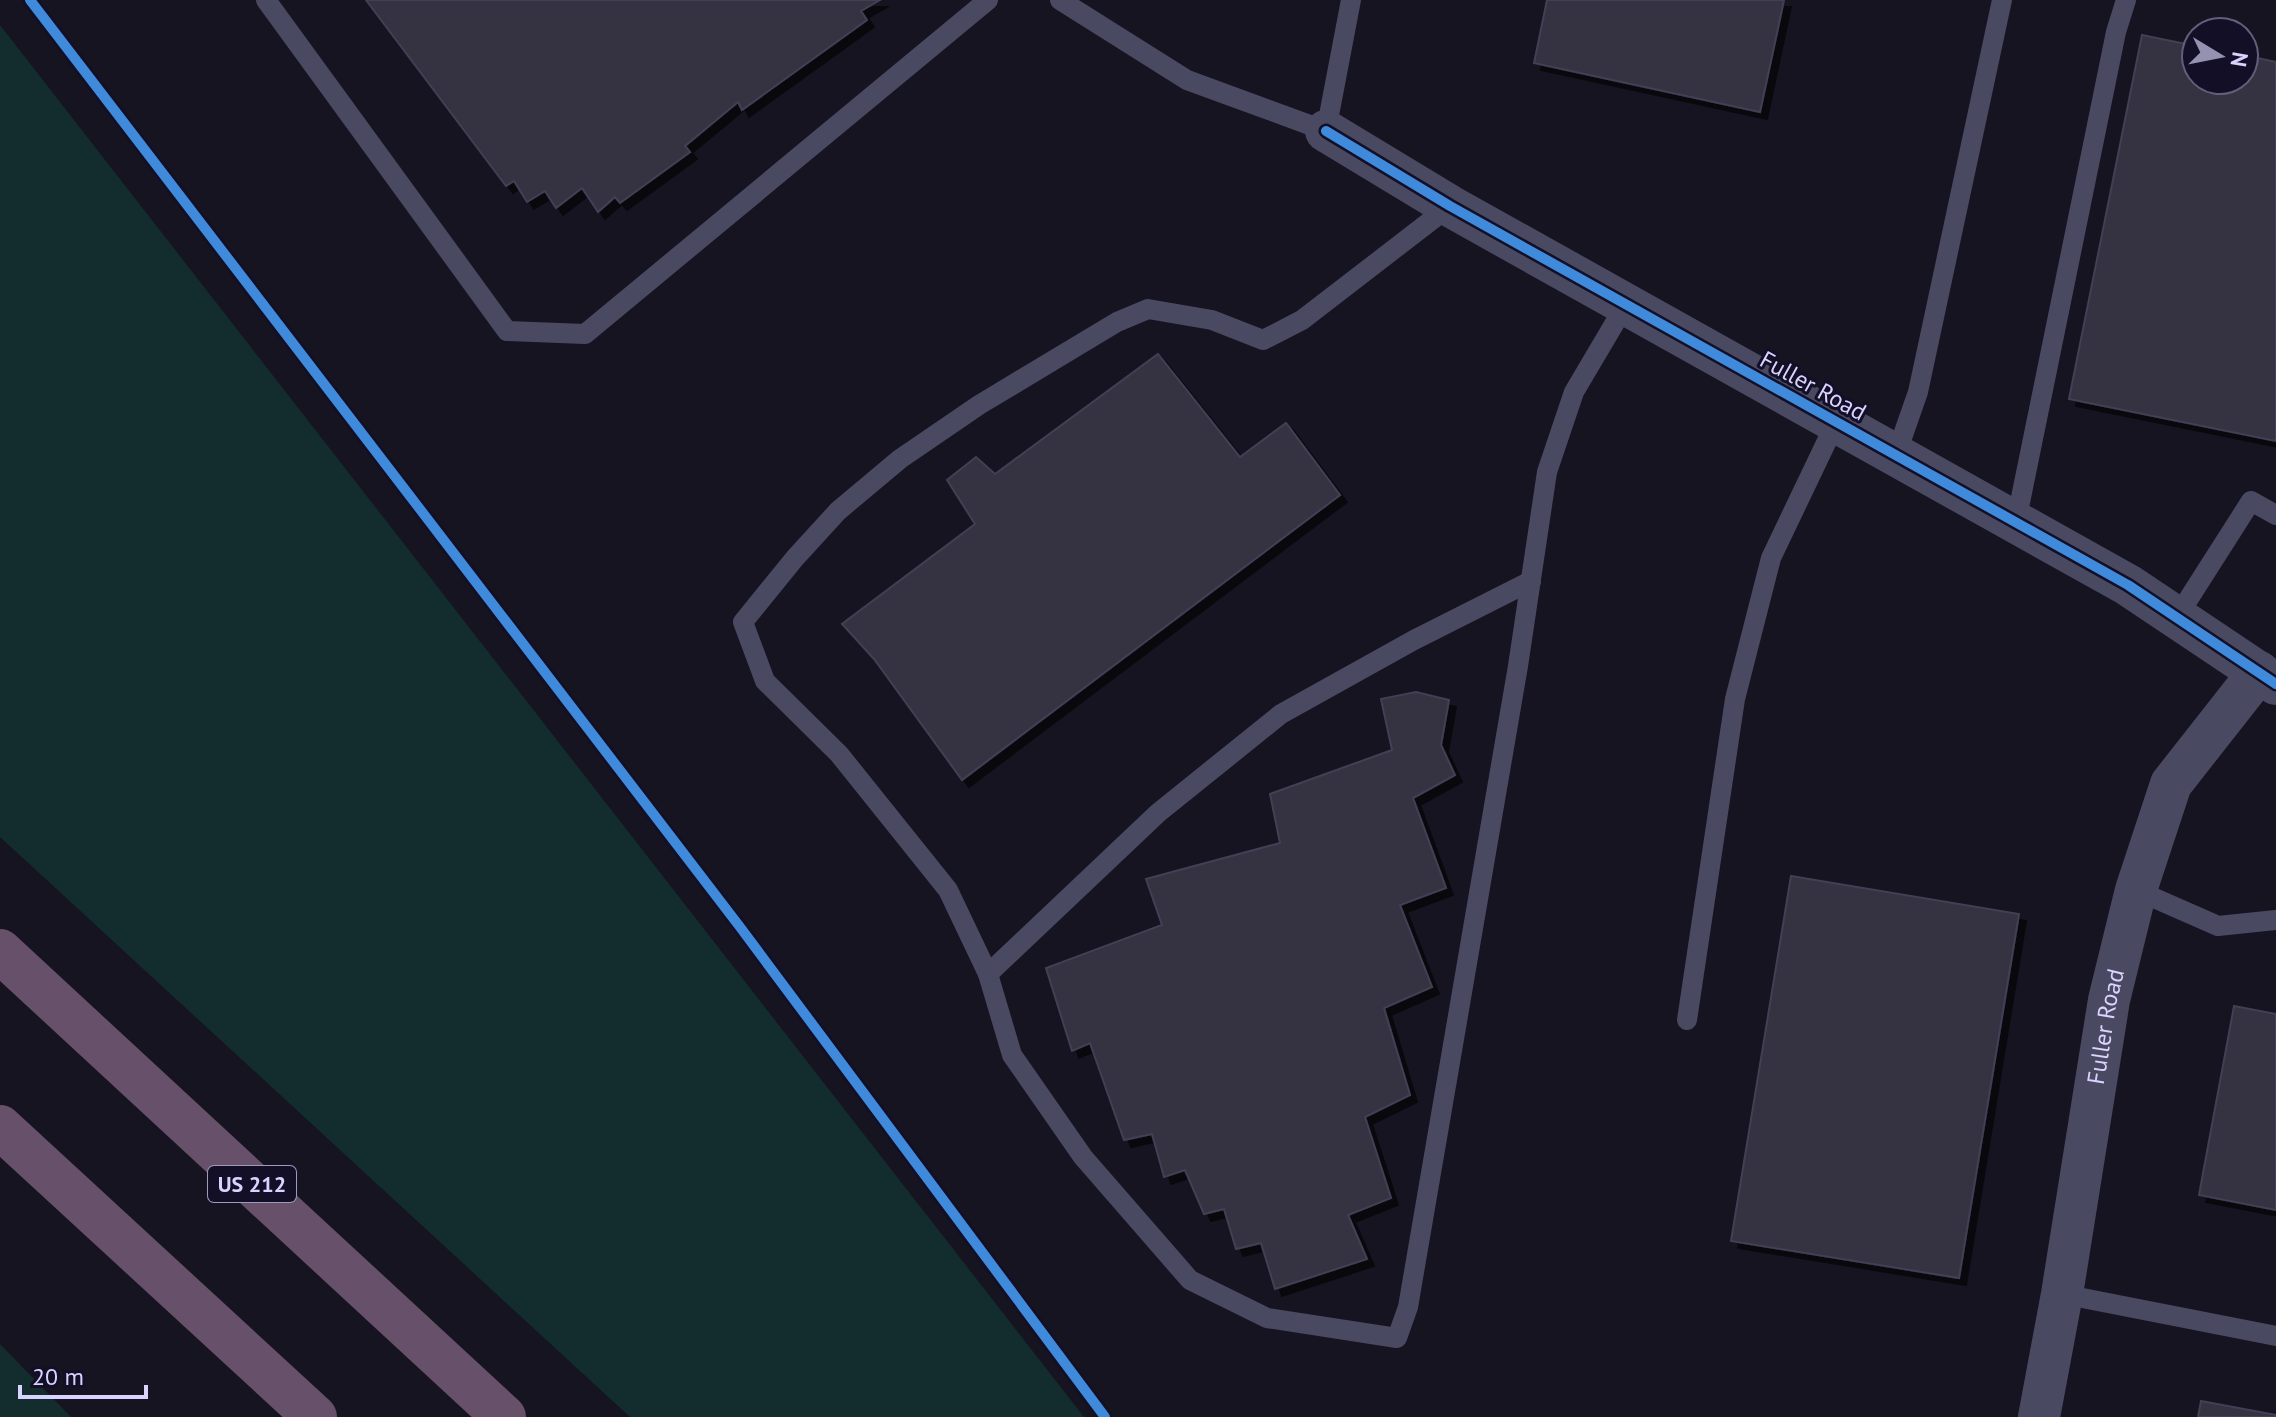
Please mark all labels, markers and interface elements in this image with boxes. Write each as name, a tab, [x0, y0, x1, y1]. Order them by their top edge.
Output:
north arrow	[2180, 16, 2260, 96]
text: N	[2225, 50, 2255, 69]
street label: Fuller Road	[1755, 344, 1872, 427]
street label: Fuller Road	[2080, 965, 2131, 1087]
road number: US 212	[208, 1166, 296, 1202]
scale bar	[20, 1349, 146, 1399]
text: 20 m	[32, 1361, 84, 1392]

